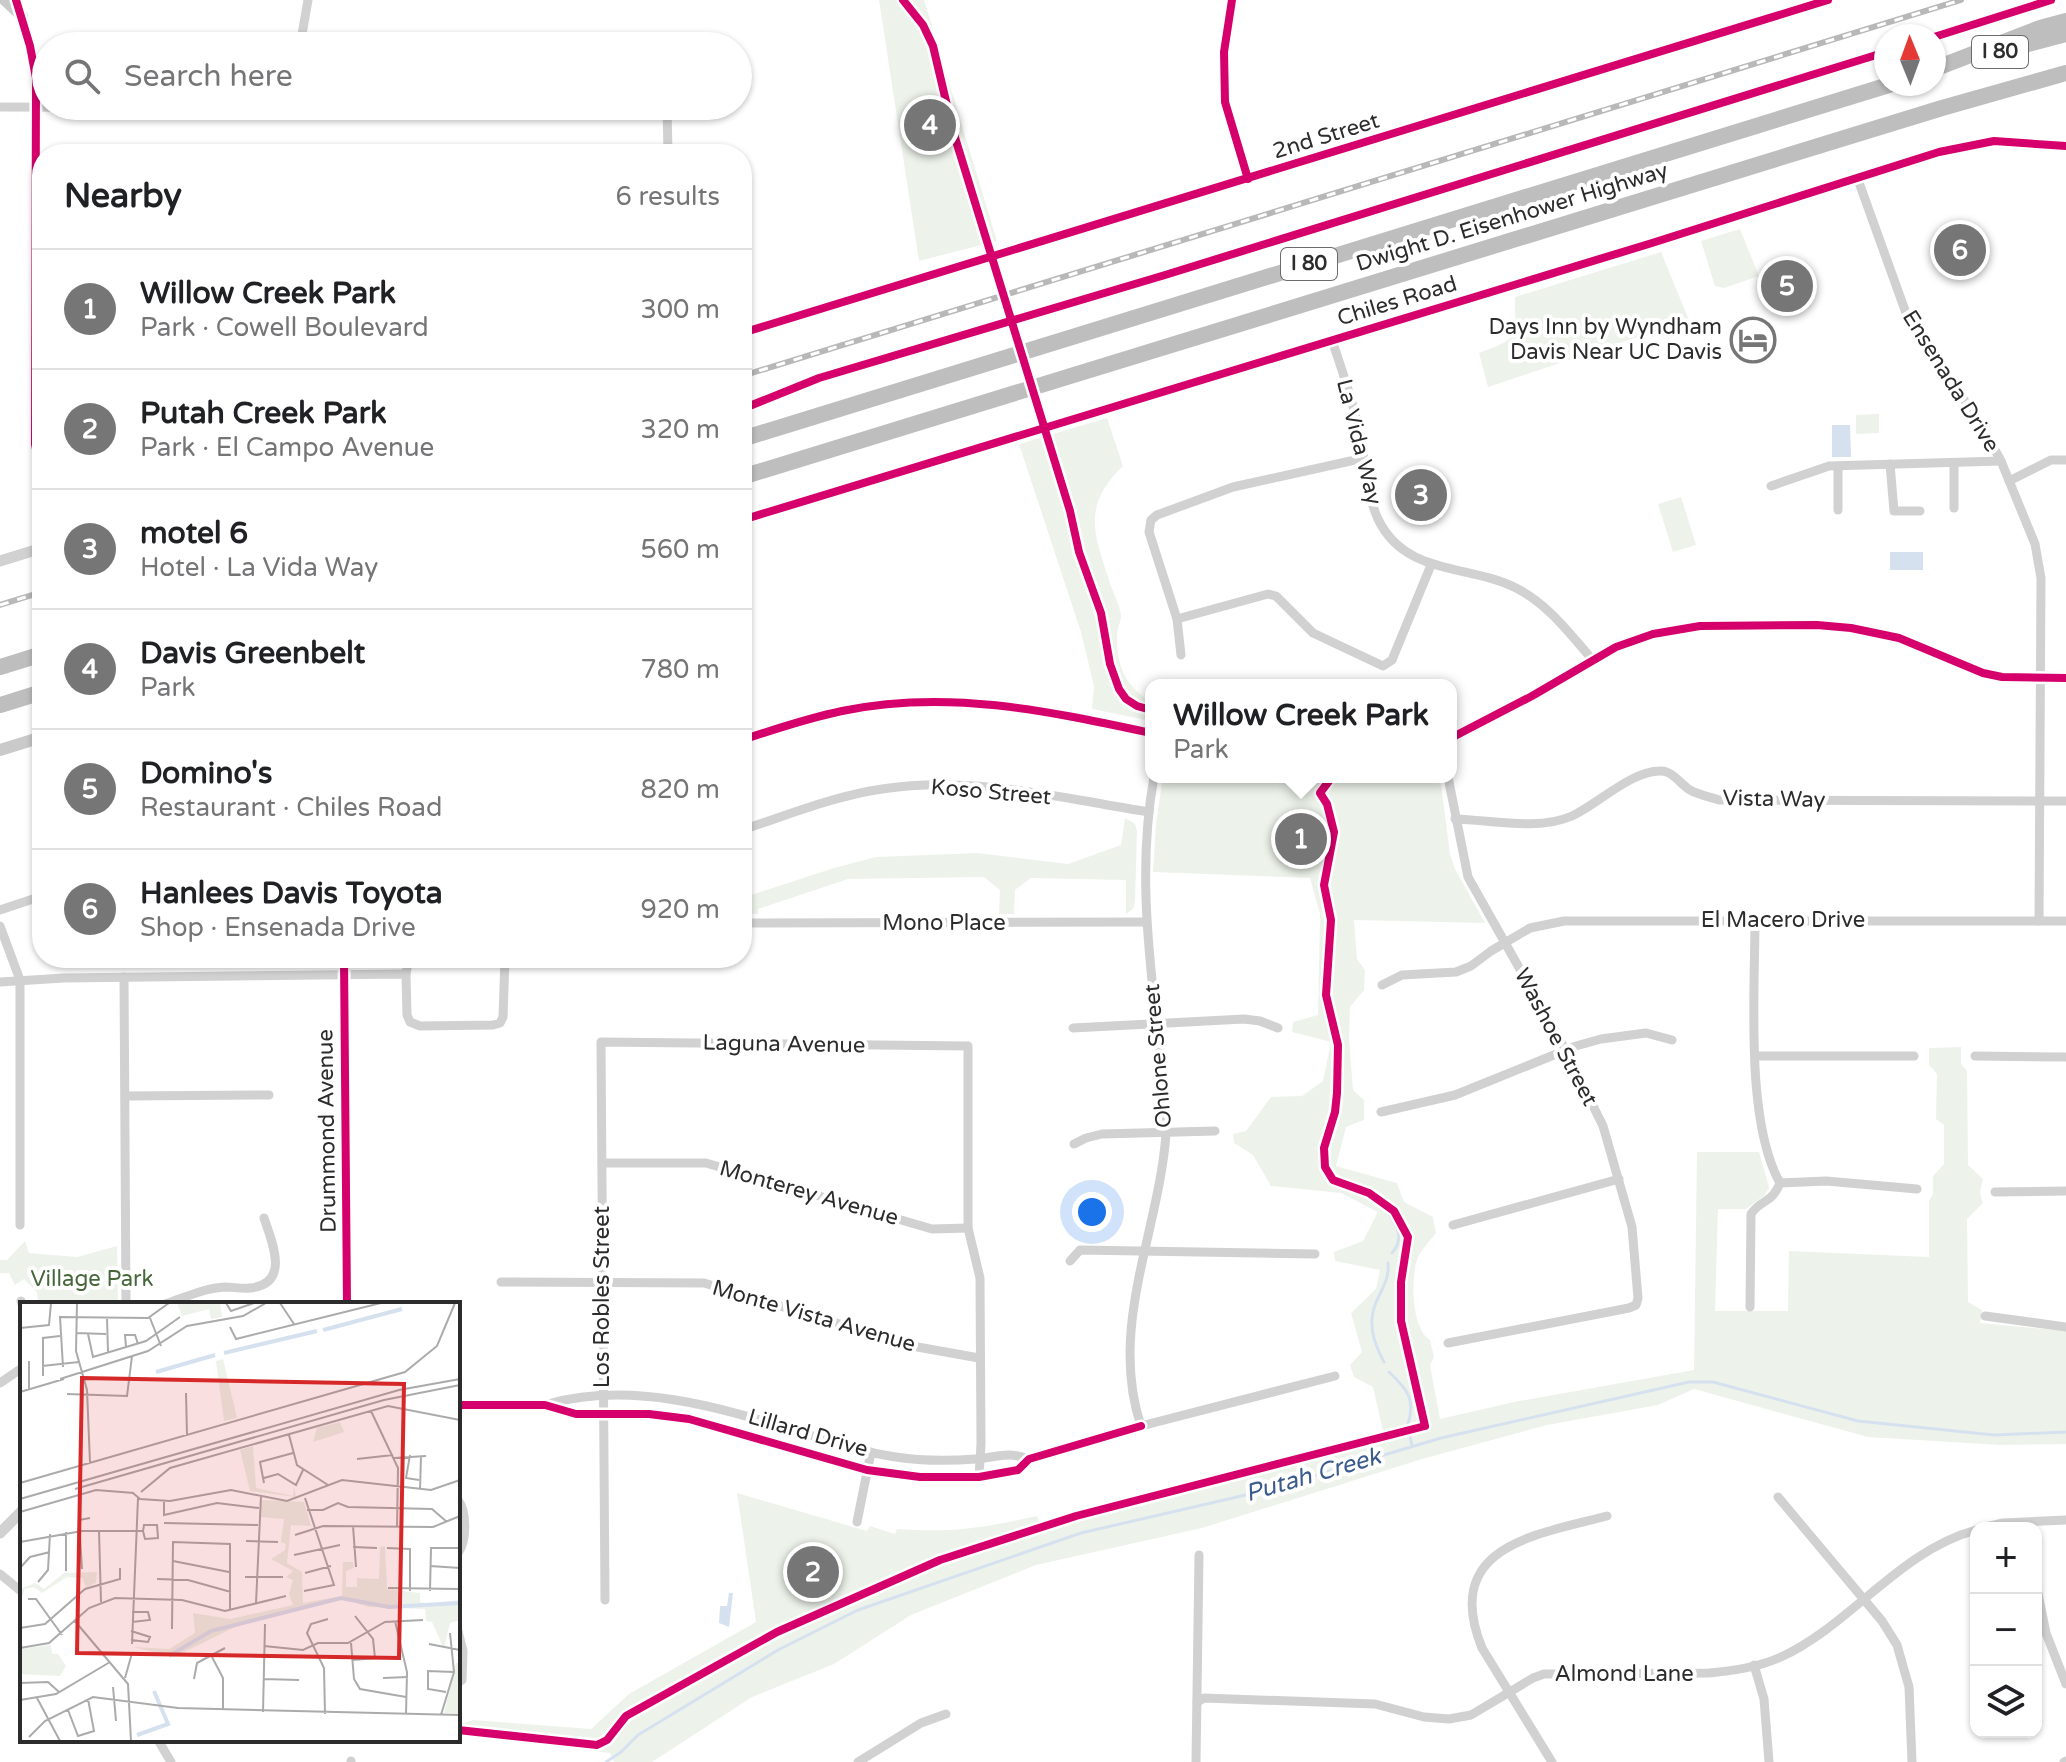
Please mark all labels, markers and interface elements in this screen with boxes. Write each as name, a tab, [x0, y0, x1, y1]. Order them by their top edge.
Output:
north arrow	[1874, 24, 1946, 96]
search box	[32, 32, 752, 120]
road number: I 80	[1972, 36, 2028, 68]
icon: search	[60, 54, 104, 98]
text: Search here	[124, 58, 293, 95]
pin: 4	[904, 95, 956, 155]
street label: 2nd Street	[1270, 108, 1382, 164]
street label: Dwight D. Eisenhower Highway	[1353, 157, 1671, 277]
text: Nearby	[64, 176, 182, 217]
text: 6 results	[615, 181, 720, 212]
pin: 6	[1934, 220, 1986, 280]
road number: I 80	[1281, 248, 1337, 280]
pin: 5	[1761, 256, 1813, 316]
street label: Chiles Road	[1334, 270, 1460, 332]
text: Willow Creek Park	[140, 275, 396, 312]
text: 1	[82, 294, 98, 325]
text: 300 m	[640, 294, 720, 325]
street label: Ensenada Drive	[1897, 305, 2005, 457]
text: Park · Cowell Boulevard	[140, 312, 429, 343]
place label: Days Inn by Wyndham Davis Near UC Davis	[1489, 314, 1722, 365]
hotel icon: Days Inn by Wyndham Davis Near UC Davis	[1729, 316, 1777, 364]
street label: La Vida Way	[1331, 376, 1387, 508]
text: Putah Creek Park	[140, 395, 386, 432]
text: 2	[82, 414, 98, 445]
text: 320 m	[640, 414, 720, 445]
text: Park · El Campo Avenue	[140, 432, 434, 463]
pin: 3	[1395, 465, 1447, 525]
text: motel 6	[140, 515, 248, 552]
text: 3	[82, 534, 98, 565]
text: 560 m	[640, 534, 720, 565]
text: Hotel · La Vida Way	[140, 552, 378, 583]
text: Davis Greenbelt	[140, 635, 365, 672]
text: 4	[82, 654, 98, 685]
text: 780 m	[640, 654, 720, 685]
text: Park	[140, 672, 196, 703]
popup	[1145, 679, 1457, 783]
text: Willow Creek Park	[1173, 697, 1429, 734]
text: Park	[1173, 734, 1229, 765]
text: Domino's	[140, 755, 272, 792]
text: 5	[82, 774, 98, 805]
text: 820 m	[640, 774, 720, 805]
street label: Koso Street	[930, 774, 1052, 810]
street label: Vista Way	[1722, 785, 1826, 813]
text: Restaurant · Chiles Road	[140, 792, 442, 823]
pin: 1	[1275, 809, 1327, 869]
text: Hanlees Davis Toyota	[140, 875, 443, 912]
text: 6	[82, 894, 98, 925]
text: 920 m	[640, 894, 720, 925]
street label: El Macero Drive	[1701, 907, 1865, 933]
street label: Mono Place	[882, 910, 1006, 936]
text: Shop · Ensenada Drive	[140, 912, 416, 943]
street label: Washoe Street	[1509, 964, 1603, 1110]
street label: Ohlone Street	[1139, 983, 1177, 1129]
street label: Drummond Avenue	[312, 1029, 342, 1233]
street label: Laguna Avenue	[703, 1030, 865, 1058]
street label: Monterey Avenue	[717, 1155, 901, 1231]
your location	[1072, 1192, 1112, 1232]
street label: Los Robles Street	[589, 1206, 615, 1388]
park label: Village Park	[31, 1266, 153, 1292]
street label: Monte Vista Avenue	[709, 1275, 919, 1357]
inset map	[20, 1302, 460, 1742]
street label: Lillard Drive	[745, 1404, 871, 1462]
water label: Putah Creek	[1242, 1441, 1386, 1508]
map controls	[1970, 1522, 2042, 1738]
button: +	[1970, 1522, 2042, 1594]
pin: 2	[787, 1542, 839, 1602]
button: −	[1970, 1594, 2042, 1666]
street label: Almond Lane	[1554, 1661, 1694, 1687]
button: layers	[1970, 1666, 2042, 1738]

